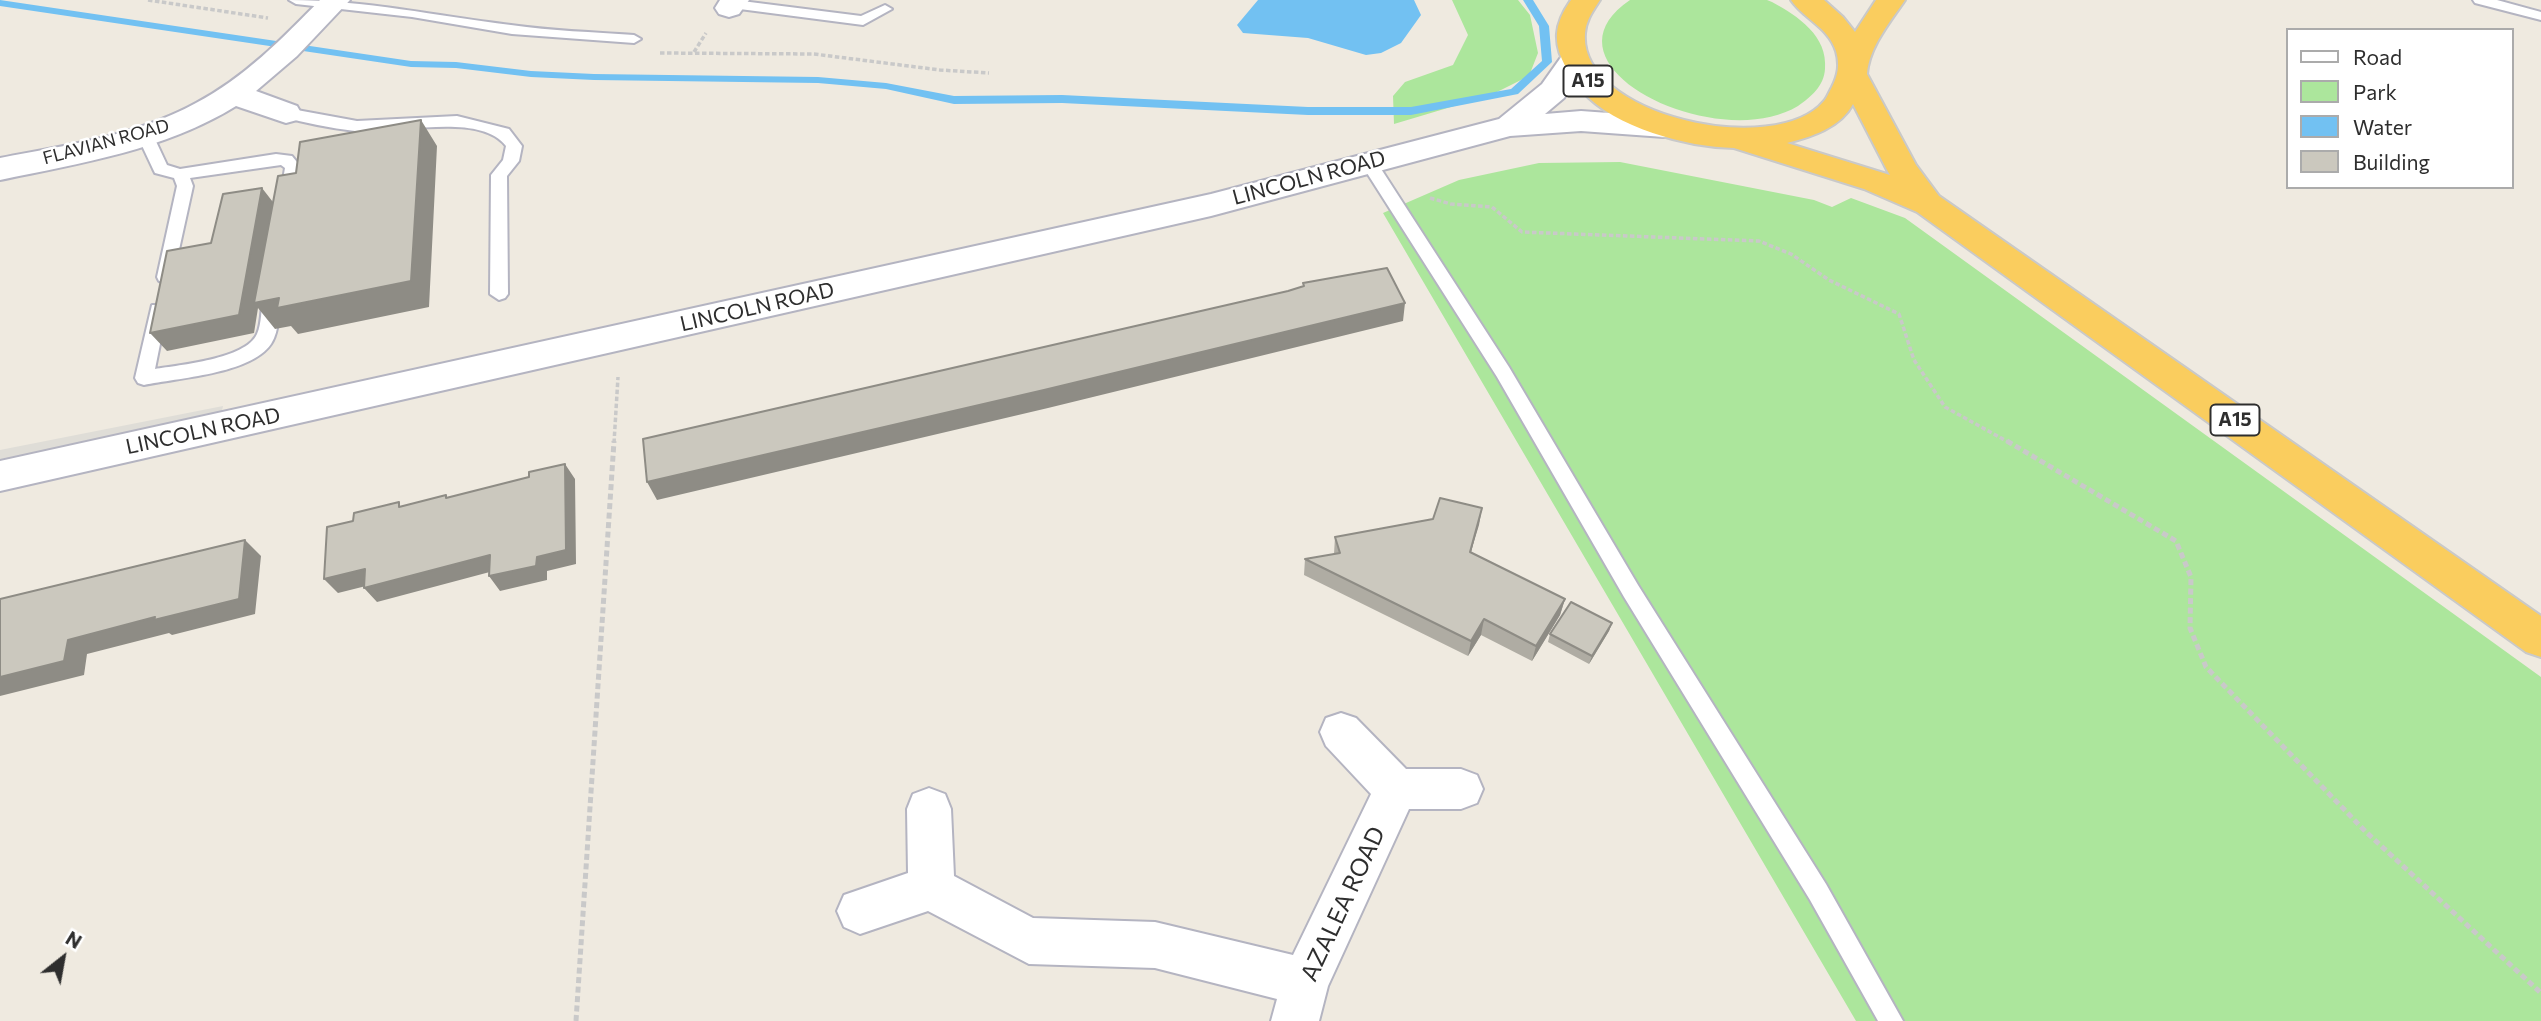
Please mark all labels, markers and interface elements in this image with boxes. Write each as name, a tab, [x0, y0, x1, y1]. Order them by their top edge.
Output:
legend	[2286, 28, 2513, 189]
text: Road	[2353, 44, 2402, 69]
road number: A15	[1564, 66, 1612, 96]
text: Park	[2353, 79, 2397, 104]
text: Water	[2353, 114, 2412, 139]
street label: FLAVIAN ROAD	[40, 115, 172, 169]
street label: LINCOLN ROAD	[1230, 145, 1388, 211]
text: Building	[2353, 149, 2430, 174]
street label: LINCOLN ROAD	[677, 277, 837, 337]
street label: LINCOLN ROAD	[123, 402, 283, 460]
road number: A15	[2210, 404, 2260, 436]
street label: AZALEA ROAD	[1295, 822, 1391, 986]
north arrow	[28, 923, 98, 993]
text: N	[62, 926, 86, 953]

